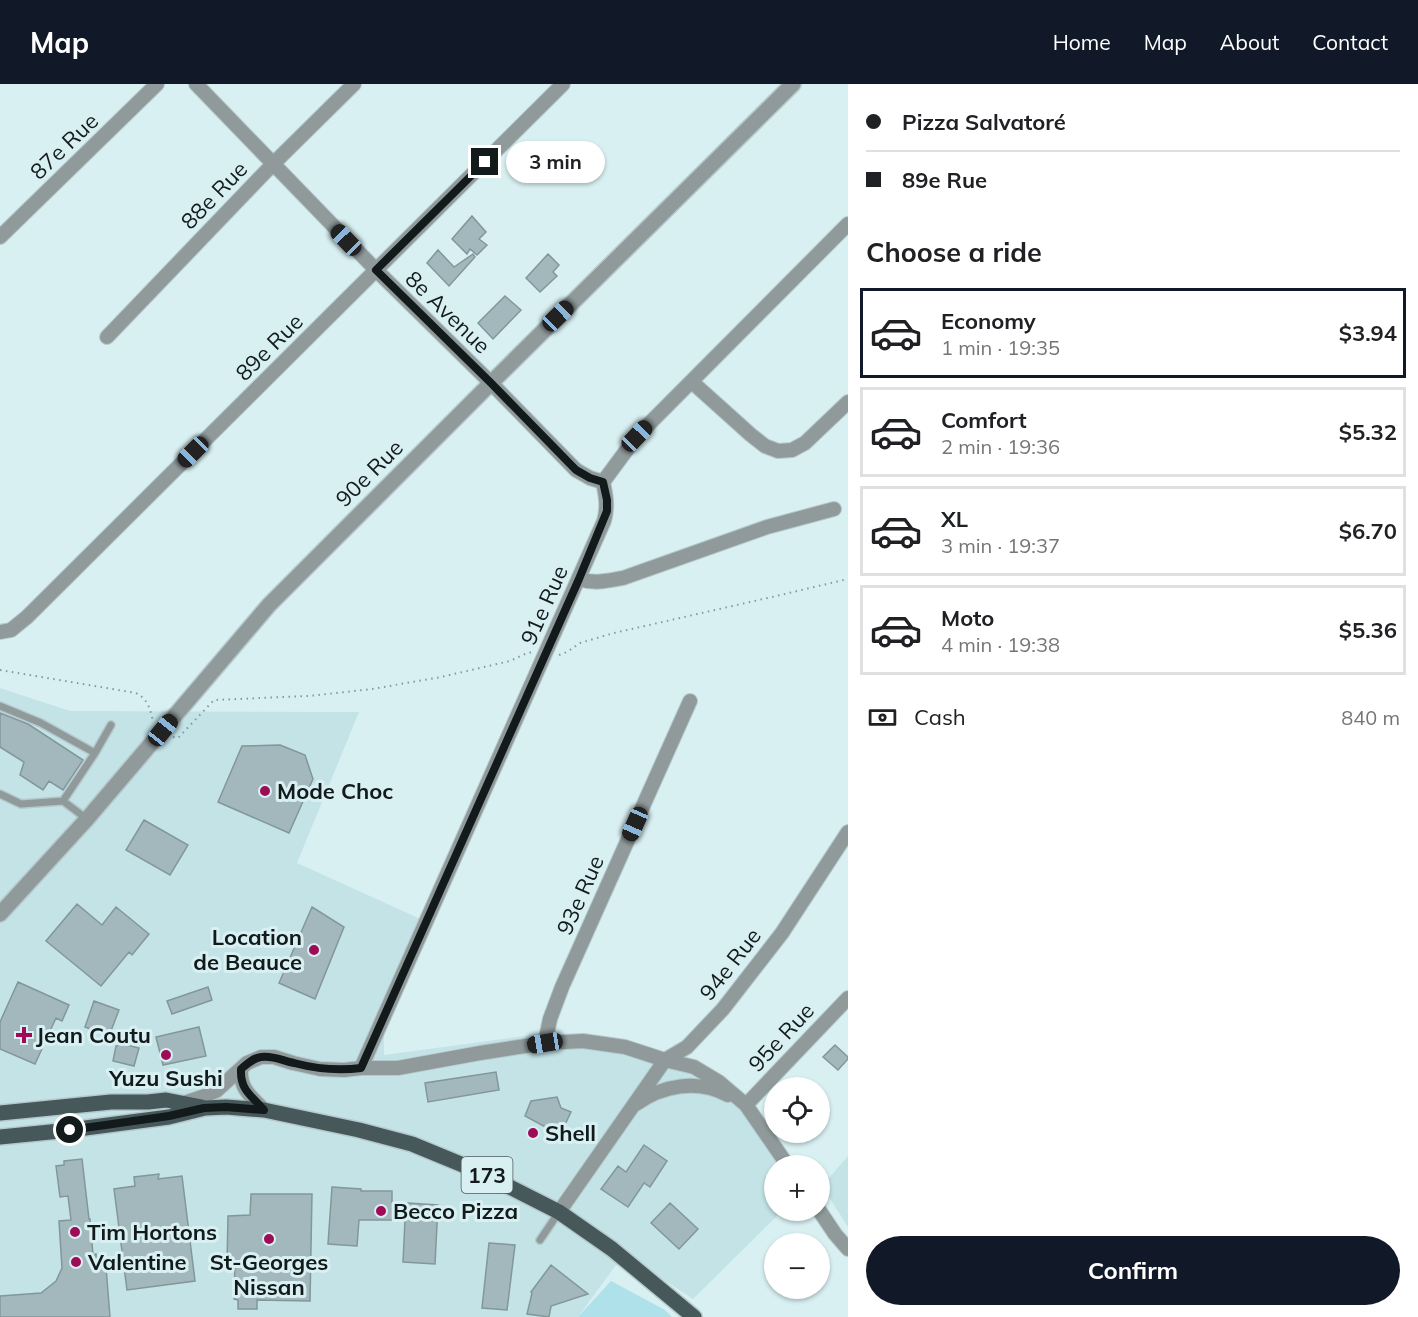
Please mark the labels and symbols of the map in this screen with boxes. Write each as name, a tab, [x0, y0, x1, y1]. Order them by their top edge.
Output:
street label: 87e Rue	[24, 107, 104, 185]
callout: 3 min	[506, 141, 605, 183]
route end	[471, 148, 498, 175]
street label: 88e Rue	[175, 155, 253, 235]
car	[327, 221, 365, 259]
street label: 8e Avenue	[400, 265, 496, 359]
car	[539, 297, 577, 335]
street label: 89e Rue	[229, 307, 309, 387]
car	[618, 417, 656, 455]
car	[174, 433, 212, 471]
street label: 90e Rue	[329, 433, 409, 513]
street label: 91e Rue	[514, 561, 574, 649]
car	[145, 710, 181, 750]
place label: Mode Choc	[277, 777, 393, 805]
marker: Mode Choc	[258, 784, 272, 798]
car	[619, 804, 651, 844]
street label: 93e Rue	[550, 851, 610, 939]
street label: 94e Rue	[693, 922, 767, 1006]
place label: Location de Beauce	[193, 923, 302, 976]
marker: Location de Beauce	[307, 943, 321, 957]
street label: 95e Rue	[742, 997, 820, 1077]
place label: Jean Coutu	[36, 1021, 151, 1049]
marker: Jean Coutu	[17, 1028, 31, 1042]
car	[526, 1031, 564, 1055]
marker: Yuzu Sushi	[159, 1048, 173, 1062]
place label: Yuzu Sushi	[108, 1064, 223, 1092]
route start	[56, 1116, 83, 1143]
place label: Shell	[545, 1119, 596, 1147]
marker: Shell	[526, 1126, 540, 1140]
road number: 173	[462, 1157, 512, 1193]
place label: Becco Pizza	[393, 1197, 518, 1225]
marker: Becco Pizza	[374, 1204, 388, 1218]
place label: Tim Hortons	[87, 1218, 217, 1246]
marker: Tim Hortons	[68, 1225, 82, 1239]
marker: St-Georges Nissan	[262, 1232, 276, 1246]
place label: Valentine	[87, 1248, 187, 1276]
place label: St-Georges Nissan	[210, 1248, 328, 1301]
marker: Valentine	[69, 1255, 83, 1269]

